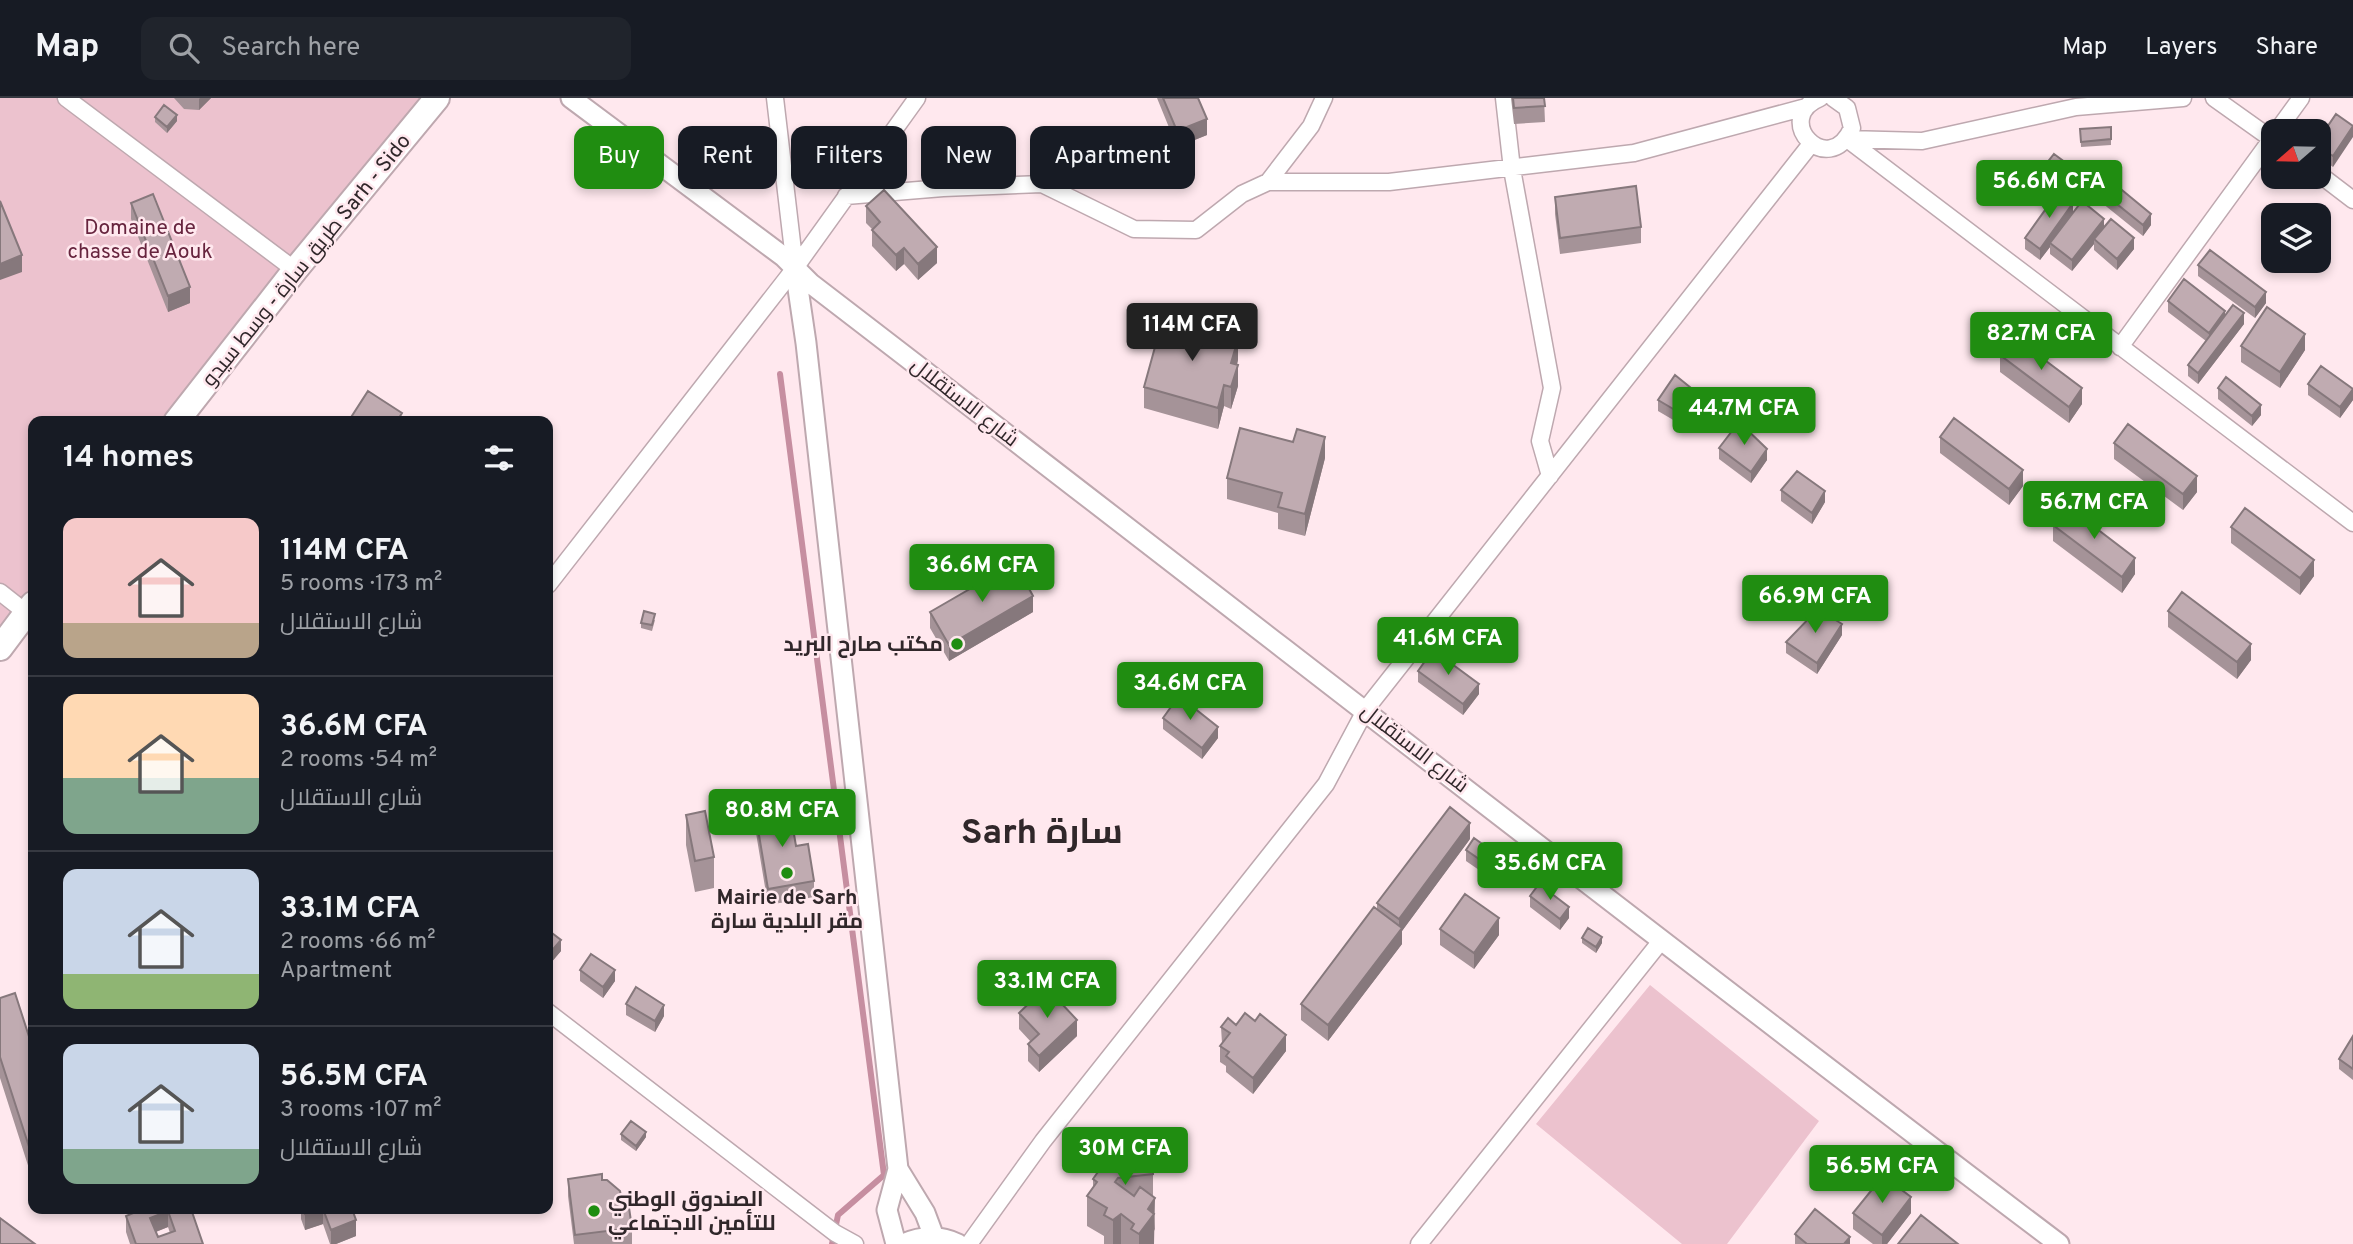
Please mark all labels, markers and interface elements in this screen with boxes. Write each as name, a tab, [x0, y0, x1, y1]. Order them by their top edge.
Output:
search box	[141, 17, 631, 80]
text: Map	[35, 27, 99, 69]
icon: search	[165, 29, 203, 67]
text: Search here	[221, 32, 360, 65]
text: Map	[2062, 33, 2107, 63]
text: Layers	[2145, 33, 2217, 63]
text: Share	[2255, 33, 2318, 63]
north arrow	[2261, 119, 2331, 189]
map controls	[2261, 119, 2331, 273]
chip: Buy	[574, 126, 664, 189]
chip: Rent	[678, 126, 777, 189]
chip: Filters	[791, 126, 907, 189]
chip: New	[921, 126, 1016, 189]
chip: Apartment	[1030, 126, 1195, 189]
street label: طريق سارة - وسط سيدو Sarh - Sido	[197, 129, 418, 393]
pin: 56.6M CFA	[1969, 160, 2129, 220]
text: 56.6M CFA	[1992, 168, 2106, 197]
button: layers	[2261, 203, 2331, 273]
park label: Domaine de chasse de Aouk	[67, 215, 213, 266]
pin: 114M CFA	[1120, 303, 1264, 363]
text: 114M CFA	[1143, 311, 1241, 340]
pin: 82.7M CFA	[1961, 313, 2121, 372]
text: 82.7M CFA	[1986, 320, 2096, 349]
street label: شارع الاستقلال	[905, 353, 1024, 454]
pin: 44.7M CFA	[1664, 388, 1824, 447]
text: 44.7M CFA	[1688, 395, 1800, 424]
icon: filters	[480, 439, 518, 477]
text: 14 homes	[63, 440, 194, 477]
pin: 56.7M CFA	[2014, 482, 2174, 541]
text: 56.7M CFA	[2039, 489, 2149, 518]
text: 114M CFA	[280, 533, 409, 570]
pin: 36.6M CFA	[902, 545, 1062, 604]
icon: home	[119, 546, 203, 630]
text: 36.6M CFA	[925, 552, 1039, 581]
text: 5 rooms · 173 m²	[280, 570, 442, 599]
pin: 66.9M CFA	[1735, 575, 1895, 635]
text: 66.9M CFA	[1758, 583, 1872, 612]
text: شارع الاستقلال	[280, 609, 422, 638]
pin: 41.6M CFA	[1368, 618, 1528, 677]
text: 41.6M CFA	[1393, 625, 1503, 654]
place label: مكتب صارح البريد	[784, 632, 943, 659]
marker: مكتب صارح البريد	[949, 636, 965, 652]
pin: 34.6M CFA	[1110, 662, 1270, 722]
text: 34.6M CFA	[1133, 670, 1247, 699]
street label: شارع الاستقلال	[1355, 699, 1474, 800]
text: 36.6M CFA	[280, 709, 428, 746]
icon: home	[119, 722, 203, 806]
text: 2 rooms · 54 m²	[280, 746, 437, 775]
text: شارع الاستقلال	[280, 785, 422, 814]
pin: 80.8M CFA	[702, 790, 862, 849]
text: 80.8M CFA	[725, 797, 839, 826]
district label: Sarh سارة	[961, 812, 1123, 856]
pin: 35.6M CFA	[1470, 842, 1630, 902]
text: 35.6M CFA	[1493, 850, 1607, 879]
marker: Mairie de Sarh مقر البلدية سارة	[779, 865, 795, 881]
place label: Mairie de Sarh مقر البلدية سارة	[711, 885, 863, 936]
text: 33.1M CFA	[280, 891, 420, 928]
icon: home	[119, 897, 203, 981]
text: 2 rooms · 66 m²	[280, 928, 436, 957]
text: Apartment	[280, 957, 392, 986]
pin: 33.1M CFA	[967, 960, 1127, 1020]
text: 33.1M CFA	[993, 968, 1101, 997]
text: 56.5M CFA	[280, 1059, 428, 1096]
icon: home	[119, 1072, 203, 1156]
text: 3 rooms · 107 m²	[280, 1096, 442, 1125]
pin: 30M CFA	[1060, 1128, 1190, 1187]
text: شارع الاستقلال	[280, 1135, 422, 1164]
text: 30M CFA	[1078, 1135, 1172, 1164]
pin: 56.5M CFA	[1802, 1146, 1962, 1205]
text: 56.5M CFA	[1825, 1153, 1939, 1182]
place label: الصندوق الوطني للتأمين الاجتماعي	[608, 1187, 776, 1240]
marker: الصندوق الوطني للتأمين الاجتماعي	[586, 1203, 602, 1219]

